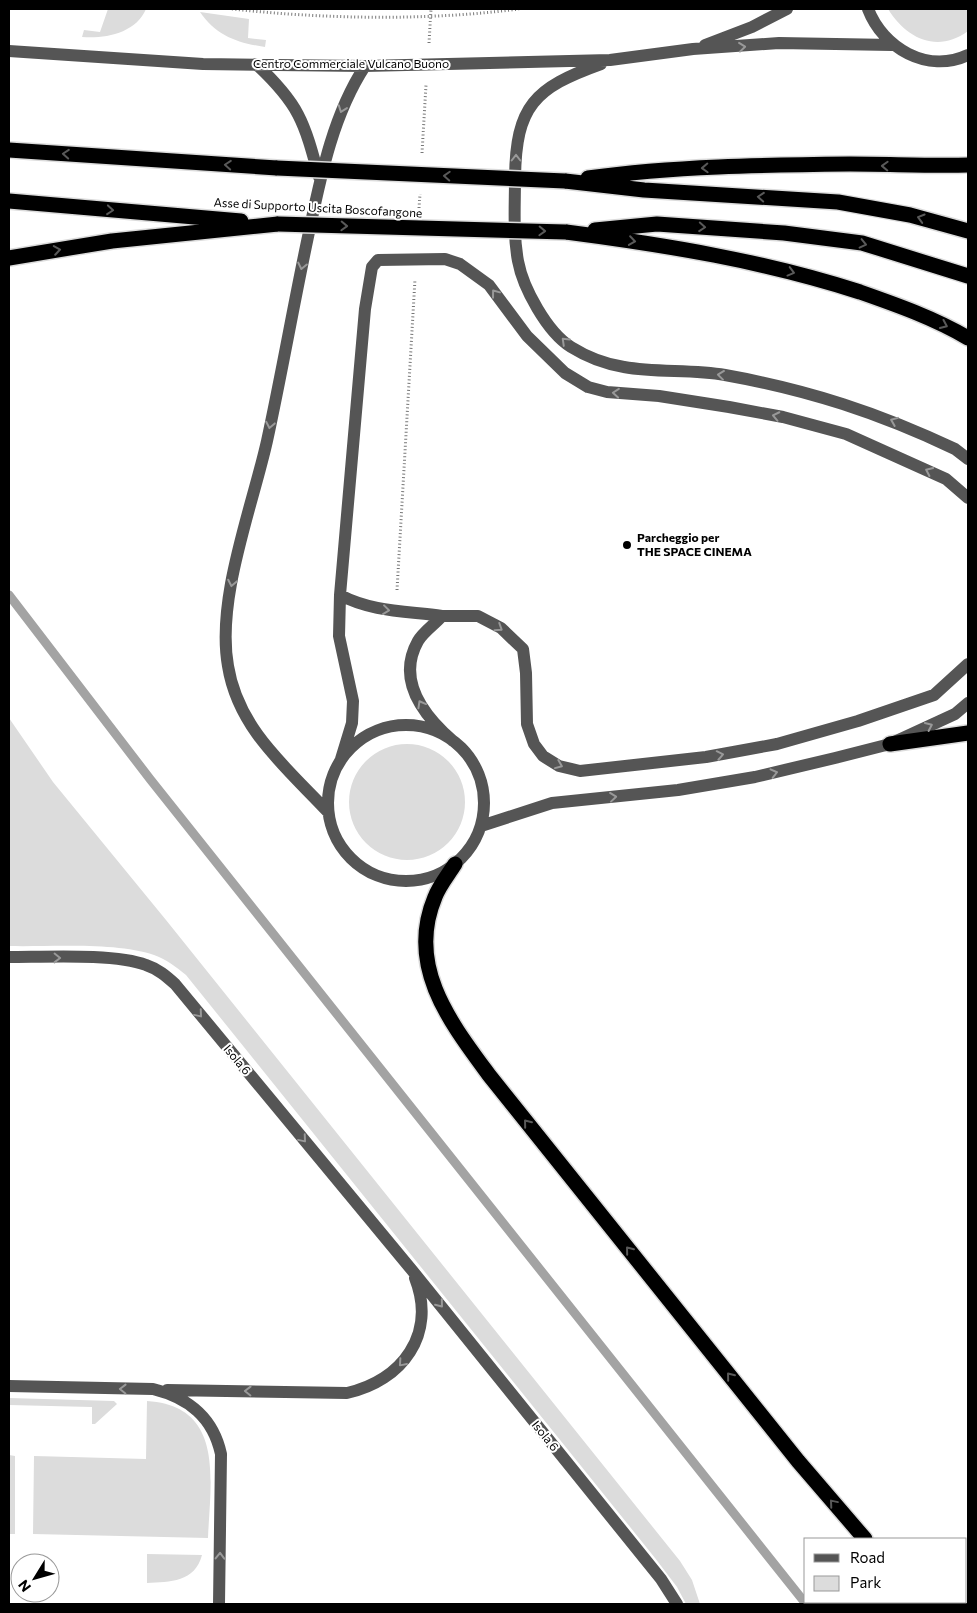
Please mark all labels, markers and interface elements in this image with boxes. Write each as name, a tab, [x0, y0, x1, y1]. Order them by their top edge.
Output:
one-way arrow	[738, 42, 746, 53]
street label: Centro Commerciale Vulcano Buono	[253, 56, 449, 70]
one-way arrow	[338, 104, 348, 112]
one-way arrow	[62, 148, 70, 159]
one-way arrow	[510, 154, 521, 162]
one-way arrow	[224, 160, 232, 171]
one-way arrow	[880, 160, 888, 171]
one-way arrow	[700, 163, 708, 174]
one-way arrow	[442, 171, 450, 181]
one-way arrow	[756, 191, 764, 202]
street label: Asse di Supporto Uscita Boscofangone	[213, 195, 423, 219]
one-way arrow	[106, 204, 114, 215]
one-way arrow	[918, 213, 926, 223]
one-way arrow	[341, 220, 349, 231]
one-way arrow	[698, 222, 706, 233]
one-way arrow	[538, 226, 546, 237]
one-way arrow	[628, 235, 636, 246]
one-way arrow	[859, 238, 868, 249]
one-way arrow	[53, 245, 61, 256]
one-way arrow	[297, 261, 308, 270]
one-way arrow	[787, 266, 796, 277]
one-way arrow	[492, 290, 500, 299]
one-way arrow	[939, 319, 948, 330]
one-way arrow	[562, 338, 571, 347]
one-way arrow	[716, 370, 724, 381]
one-way arrow	[611, 388, 619, 399]
one-way arrow	[772, 411, 781, 422]
one-way arrow	[890, 417, 899, 428]
one-way arrow	[265, 421, 275, 430]
one-way arrow	[925, 466, 934, 477]
place label: Parcheggio per THE SPACE CINEMA	[637, 530, 752, 558]
marker: Parcheggio per THE SPACE CINEMA	[621, 539, 633, 551]
one-way arrow	[227, 579, 238, 588]
one-way arrow	[382, 604, 390, 615]
one-way arrow	[494, 622, 503, 631]
one-way arrow	[417, 701, 427, 710]
one-way arrow	[923, 722, 932, 732]
one-way arrow	[715, 750, 724, 760]
one-way arrow	[554, 758, 563, 769]
one-way arrow	[769, 768, 778, 779]
one-way arrow	[609, 792, 617, 803]
one-way arrow	[54, 953, 62, 963]
one-way arrow	[193, 1008, 202, 1017]
street label: Isola 6	[221, 1041, 254, 1077]
one-way arrow	[524, 1119, 533, 1129]
one-way arrow	[297, 1133, 306, 1142]
one-way arrow	[625, 1246, 634, 1255]
one-way arrow	[434, 1299, 443, 1308]
one-way arrow	[398, 1358, 407, 1367]
one-way arrow	[728, 1373, 736, 1382]
one-way arrow	[118, 1383, 126, 1394]
one-way arrow	[244, 1386, 252, 1396]
street label: Isola 6	[529, 1417, 562, 1453]
one-way arrow	[829, 1499, 838, 1508]
legend	[804, 1538, 967, 1603]
text: Road	[850, 1548, 885, 1566]
one-way arrow	[215, 1551, 225, 1559]
north arrow	[10, 1553, 60, 1603]
text: Park	[850, 1573, 881, 1591]
text: N	[14, 1577, 34, 1595]

